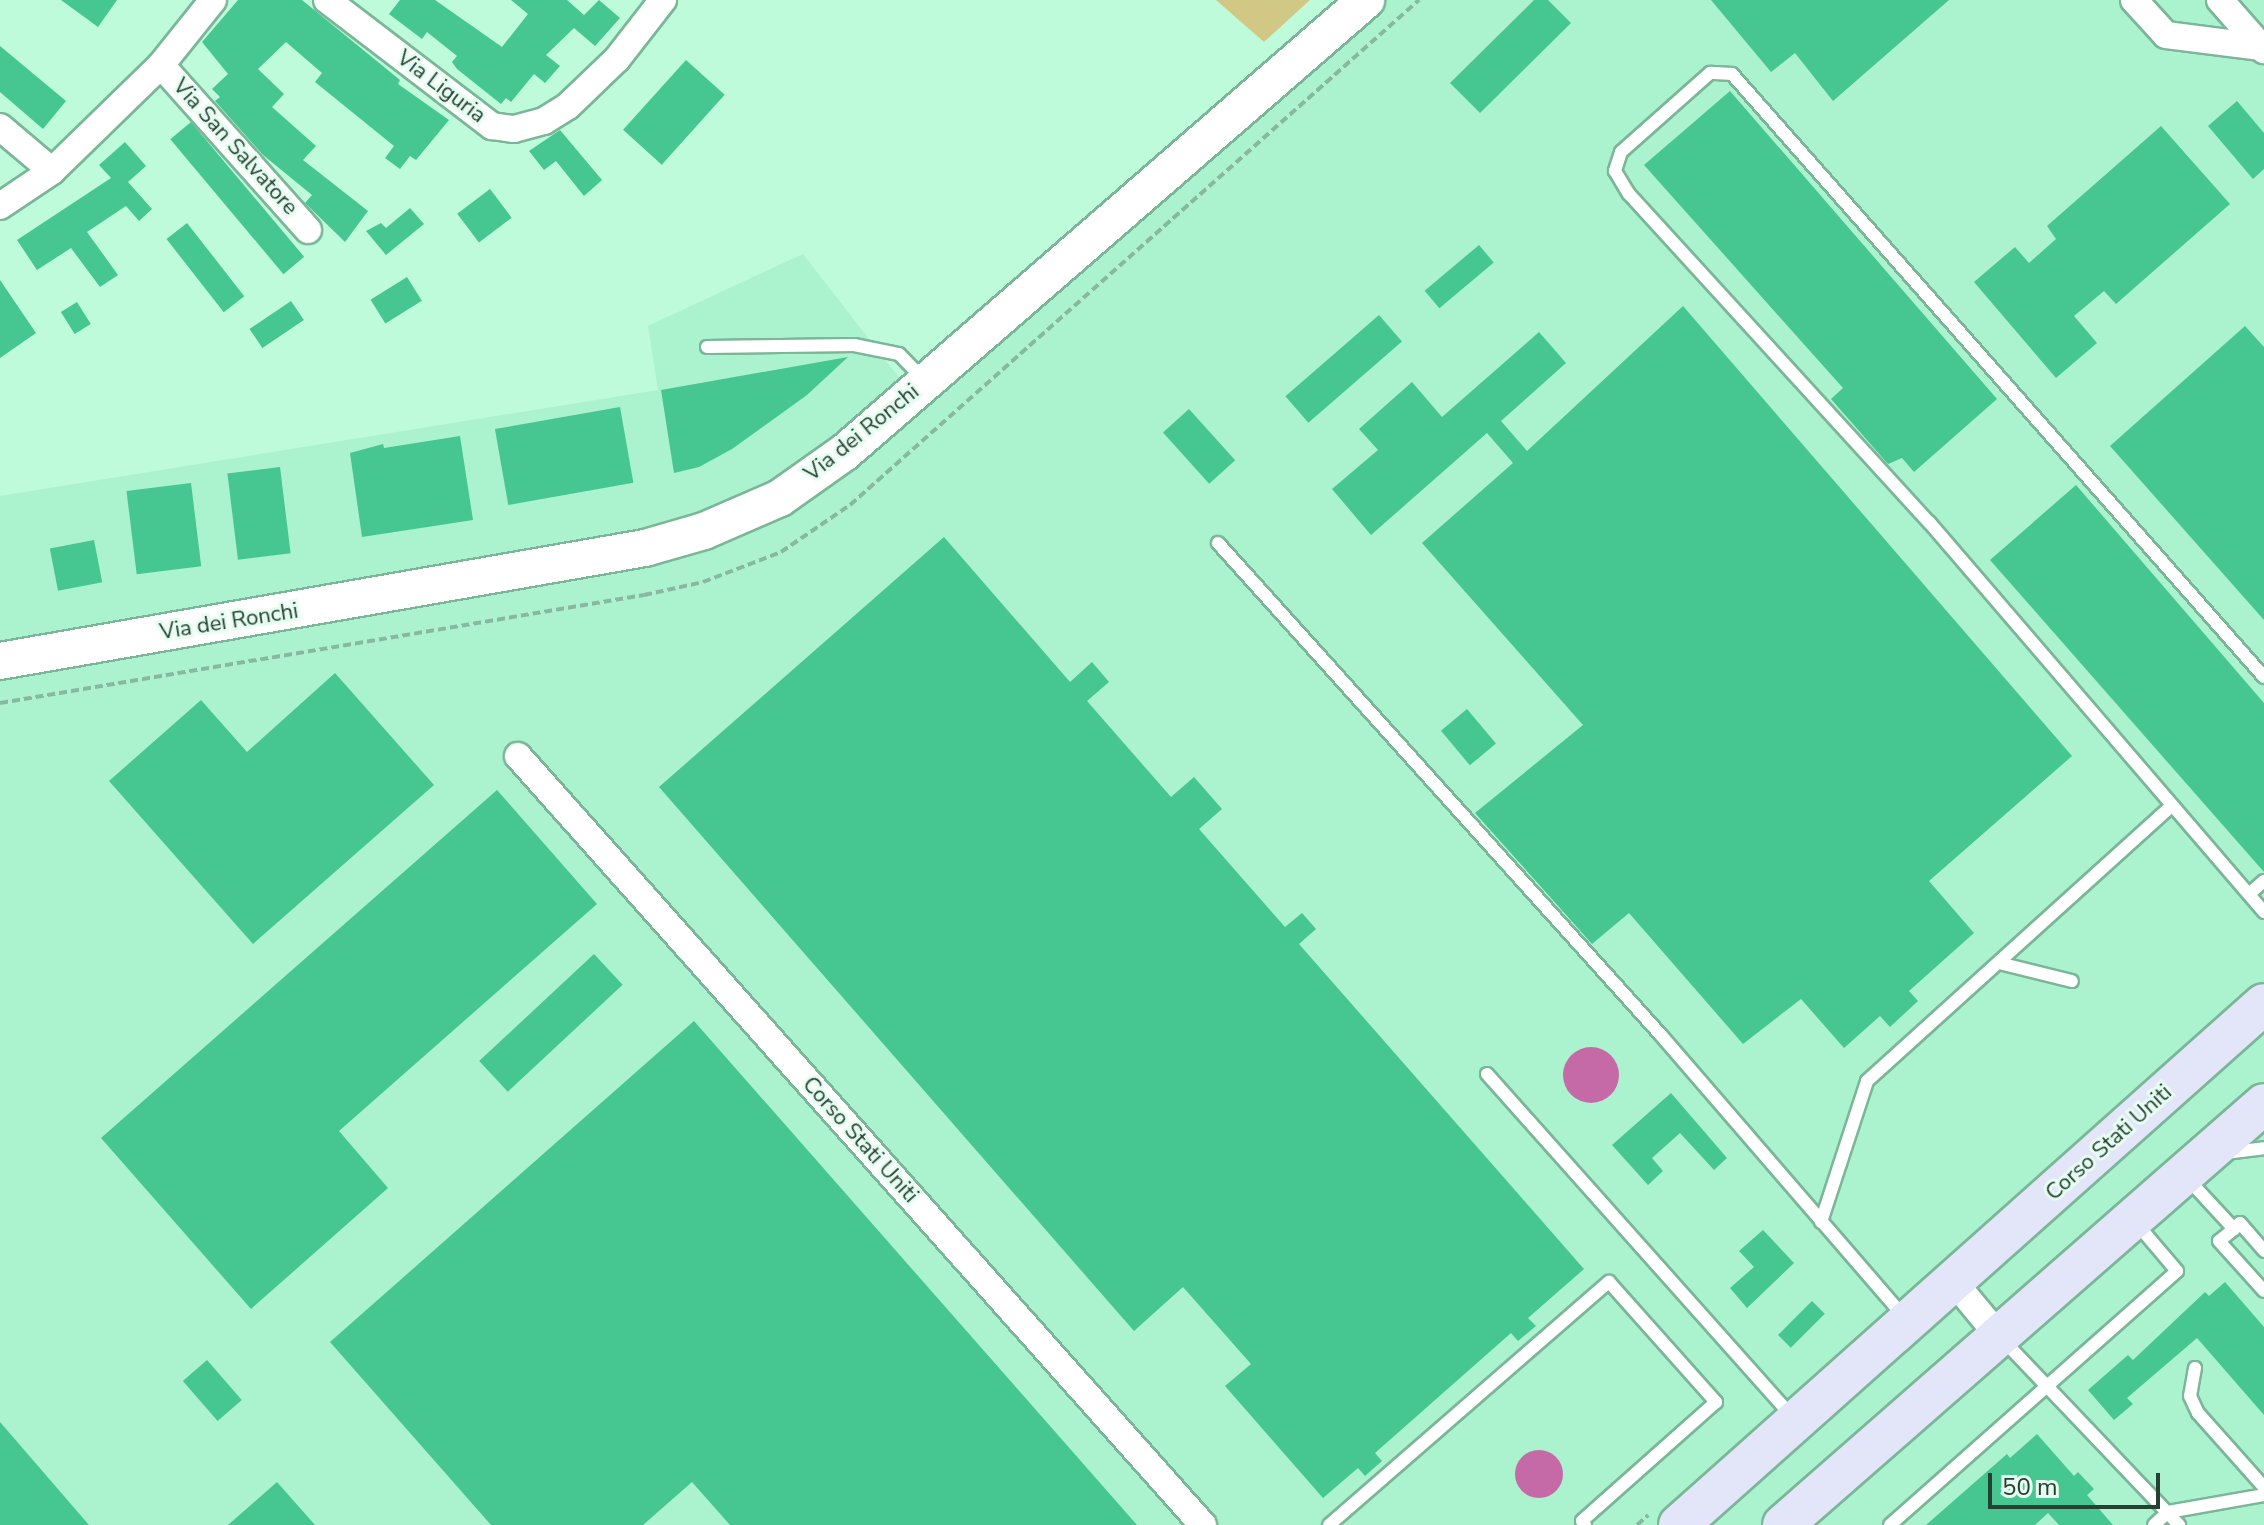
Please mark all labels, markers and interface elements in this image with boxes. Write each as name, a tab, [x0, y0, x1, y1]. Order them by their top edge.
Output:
street label: Via Liguria	[391, 45, 491, 129]
street label: Via San Salvatore	[167, 73, 303, 221]
street label: Via dei Ronchi	[799, 379, 925, 487]
street label: Via dei Ronchi	[158, 598, 300, 646]
street label: Corso Stati Uniti	[797, 1072, 923, 1208]
street label: Corso Stati Uniti	[2041, 1080, 2177, 1206]
scale bar	[1992, 1457, 2164, 1507]
text: 50 m	[2002, 1471, 2058, 1503]

